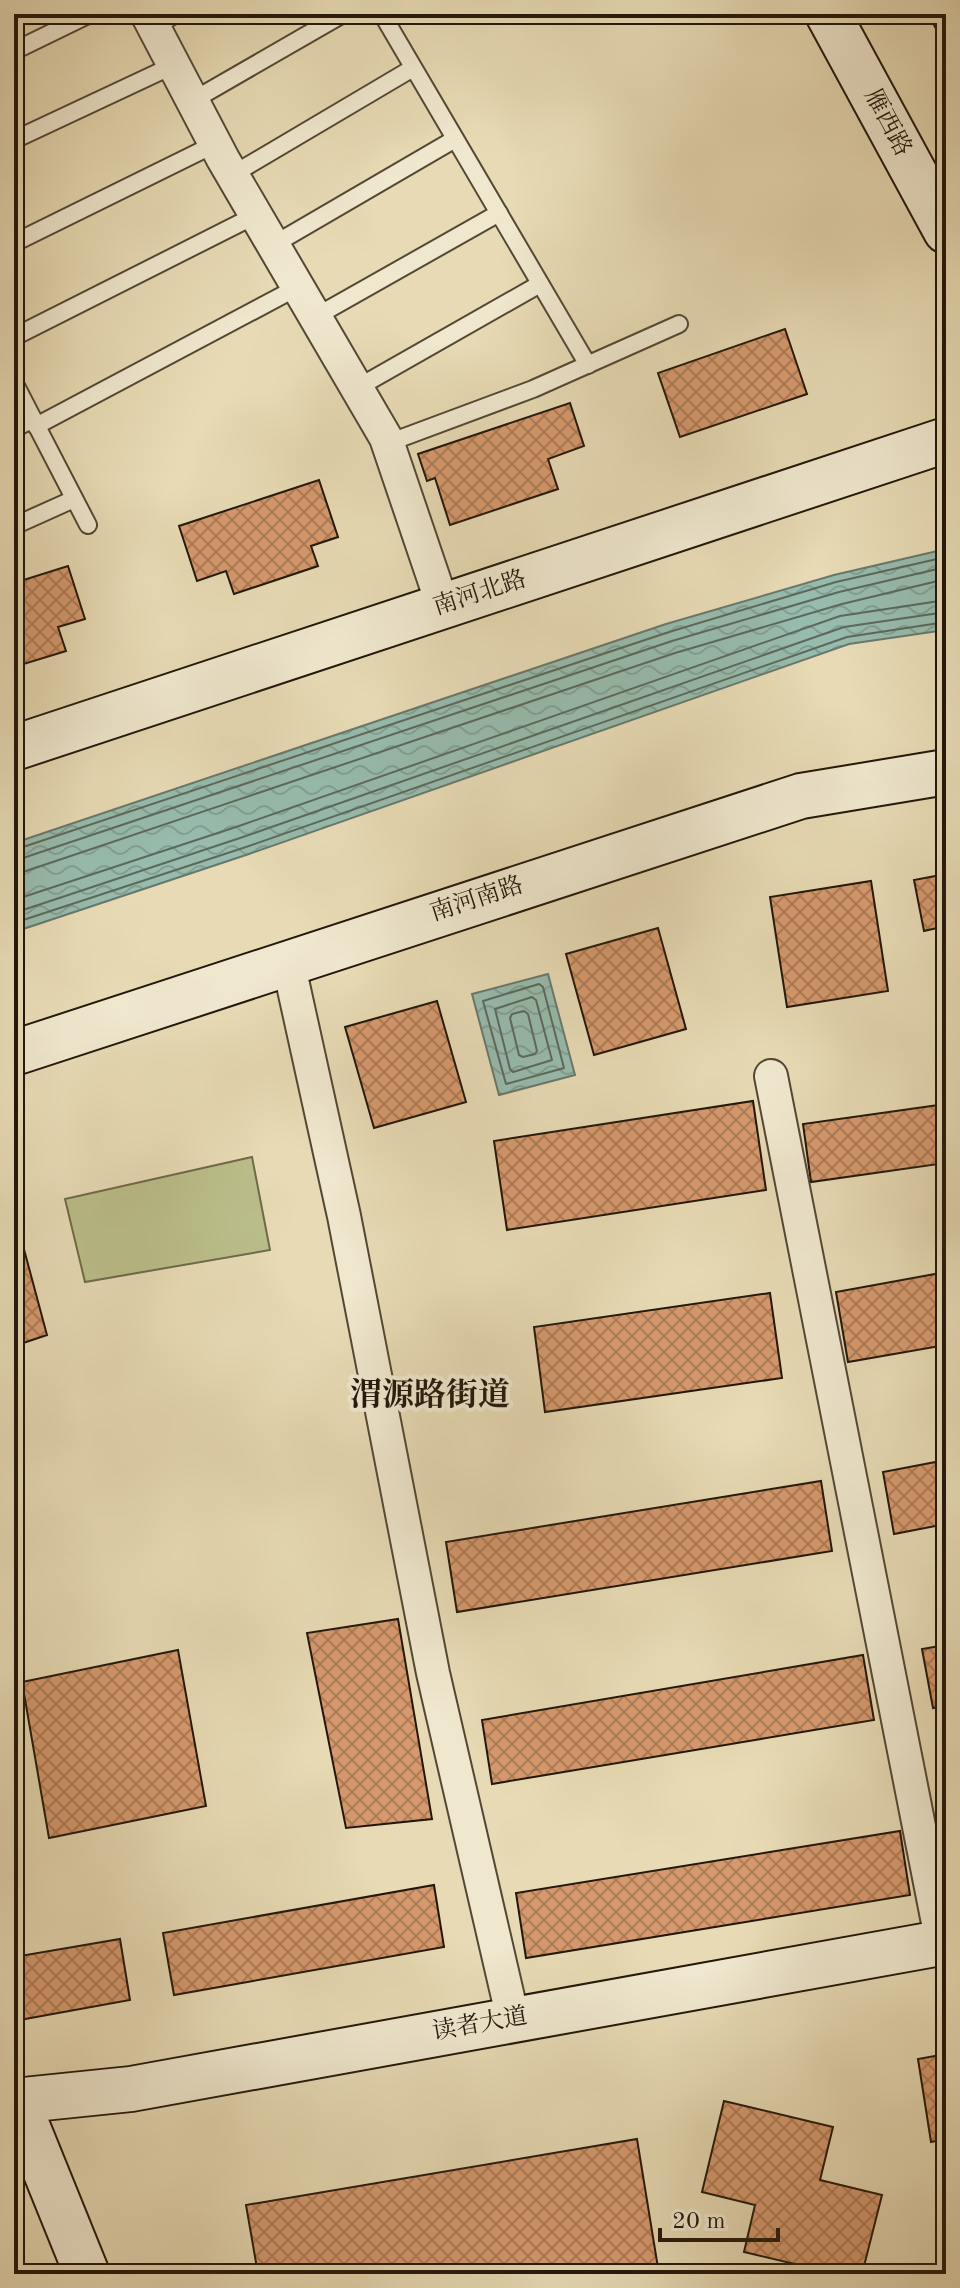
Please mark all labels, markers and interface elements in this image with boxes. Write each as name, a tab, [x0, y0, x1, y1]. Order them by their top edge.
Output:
street label: 雁西路	[860, 84, 917, 160]
street label: 南河北路	[430, 565, 529, 620]
street label: 南河南路	[427, 871, 526, 926]
district label: 渭源路街道	[350, 1377, 510, 1413]
street label: 读者大道	[430, 2002, 529, 2045]
scale bar	[660, 2192, 778, 2242]
text: 20 m	[672, 2210, 726, 2234]

